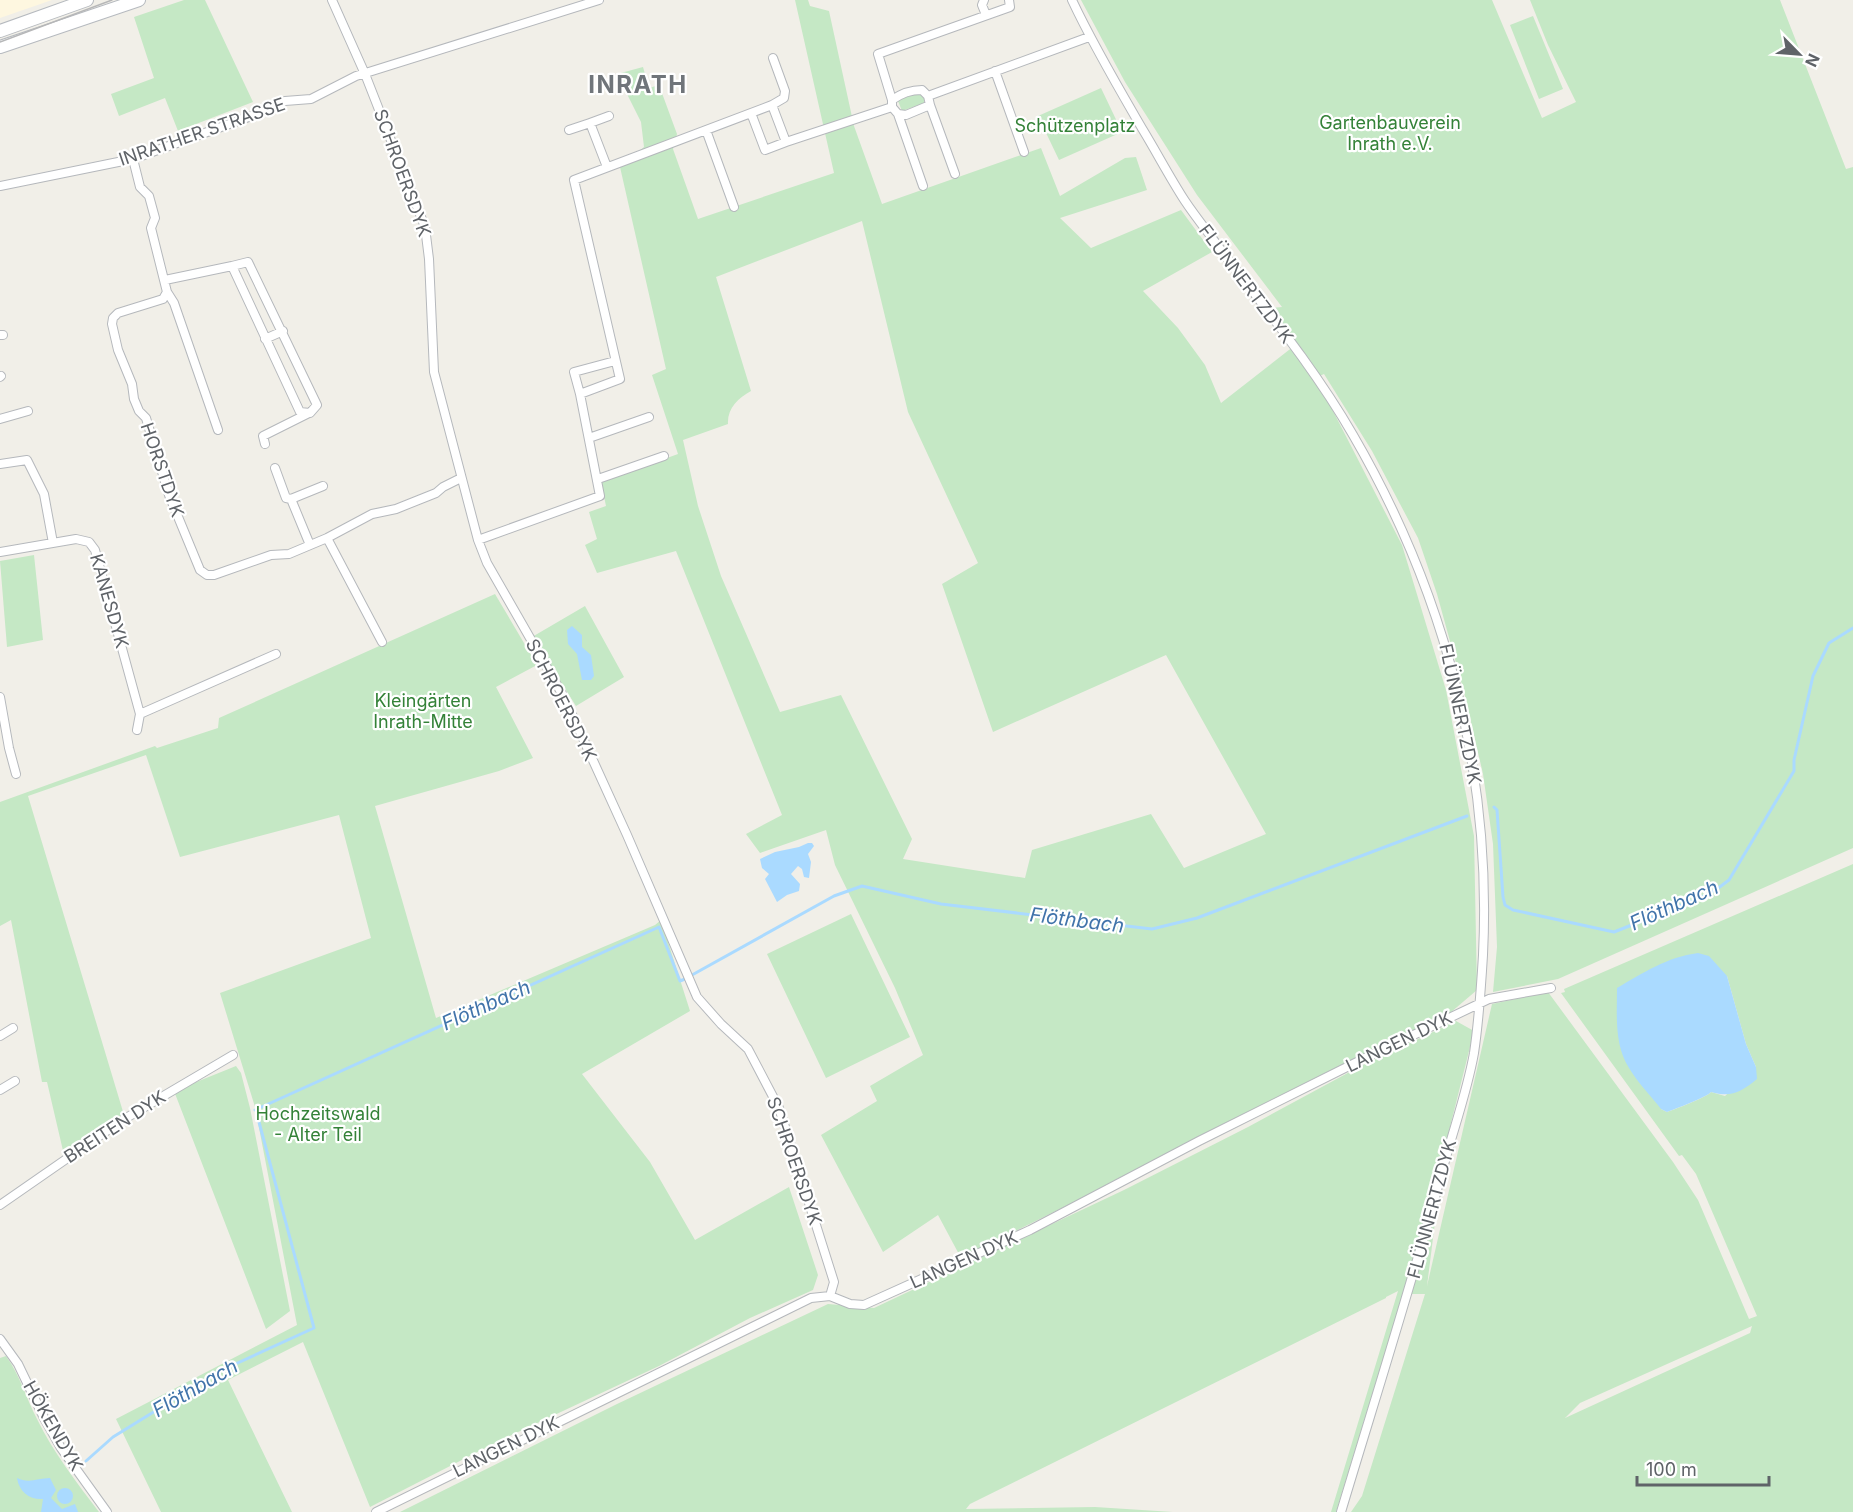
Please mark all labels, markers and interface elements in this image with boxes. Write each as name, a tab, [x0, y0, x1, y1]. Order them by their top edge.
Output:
north arrow	[1769, 24, 1829, 84]
text: N	[1801, 51, 1824, 70]
district label: INRATH	[588, 70, 688, 99]
street label: INRATHER STRASSE	[116, 93, 288, 170]
street label: SCHROERSDYK	[370, 106, 435, 239]
park label: Gartenbauverein Inrath e.V.	[1319, 112, 1461, 154]
park label: Schützenplatz	[1014, 115, 1136, 136]
street label: FLÜNNERTZDYK	[1195, 220, 1299, 347]
street label: HORSTDYK	[136, 420, 188, 520]
street label: KANESDYK	[86, 551, 133, 650]
street label: SCHROERSDYK	[522, 635, 601, 764]
street label: FLÜNNERTZDYK	[1435, 641, 1487, 786]
park label: Kleingärten Inrath-Mitte	[373, 690, 473, 732]
water label: Flöthbach	[1626, 875, 1722, 935]
water label: Flöthbach	[1028, 902, 1126, 938]
water label: Flöthbach	[438, 975, 534, 1035]
street label: LANGEN DYK	[1342, 1007, 1455, 1076]
street label: BREITEN DYK	[60, 1086, 169, 1167]
street label: SCHROERSDYK	[763, 1094, 826, 1228]
park label: Hochzeitswald - Alter Teil	[255, 1103, 381, 1145]
street label: FLÜNNERTZDYK	[1402, 1137, 1460, 1281]
street label: LANGEN DYK	[907, 1226, 1021, 1293]
water label: Flöthbach	[148, 1354, 242, 1422]
street label: HÖKENDYK	[19, 1377, 88, 1474]
street label: LANGEN DYK	[449, 1412, 562, 1481]
scale bar	[1637, 1449, 1769, 1487]
text: 100 m	[1646, 1459, 1697, 1480]

